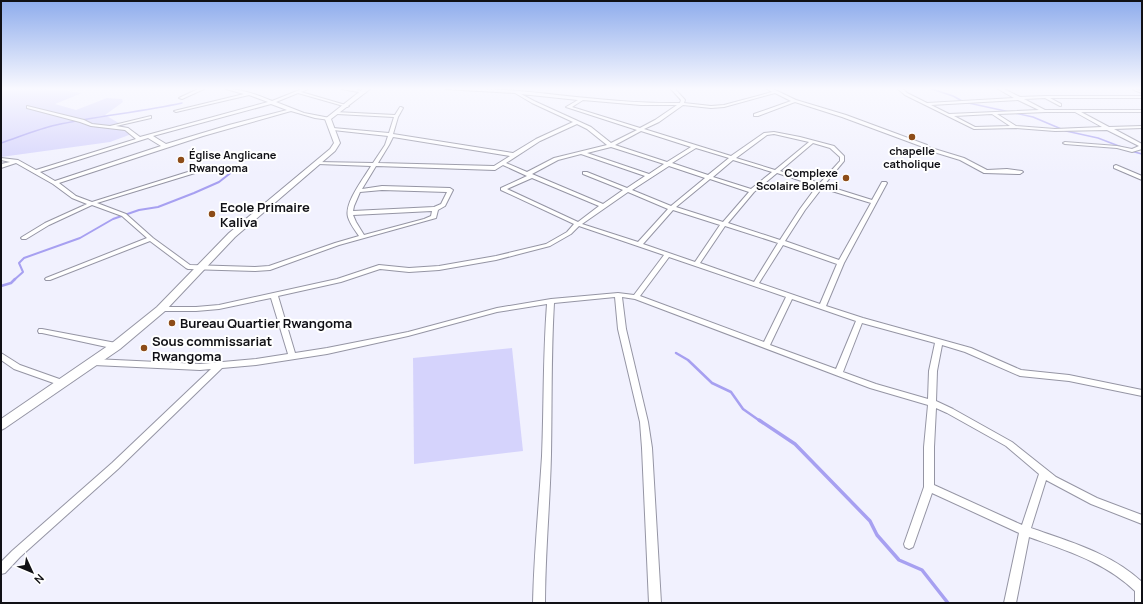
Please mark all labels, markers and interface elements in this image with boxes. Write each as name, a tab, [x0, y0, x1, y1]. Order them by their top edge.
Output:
marker: chapelle catholique	[907, 132, 917, 142]
place label: chapelle catholique	[883, 143, 941, 171]
place label: Église Anglicane Rwangoma	[189, 147, 277, 175]
marker: Église Anglicane Rwangoma	[176, 155, 186, 165]
place label: Complexe Scolaire Bolemi	[756, 165, 838, 193]
marker: Complexe Scolaire Bolemi	[841, 173, 851, 183]
place label: Ecole Primaire Kaliva	[220, 198, 310, 231]
marker: Ecole Primaire Kaliva	[207, 209, 217, 219]
place label: Bureau Quartier Rwangoma	[180, 314, 352, 332]
marker: Bureau Quartier Rwangoma	[167, 318, 177, 328]
place label: Sous commissariat Rwangoma	[152, 332, 273, 365]
marker: Sous commissariat Rwangoma	[139, 343, 149, 353]
north arrow	[12, 552, 52, 592]
text: N	[31, 571, 48, 587]

